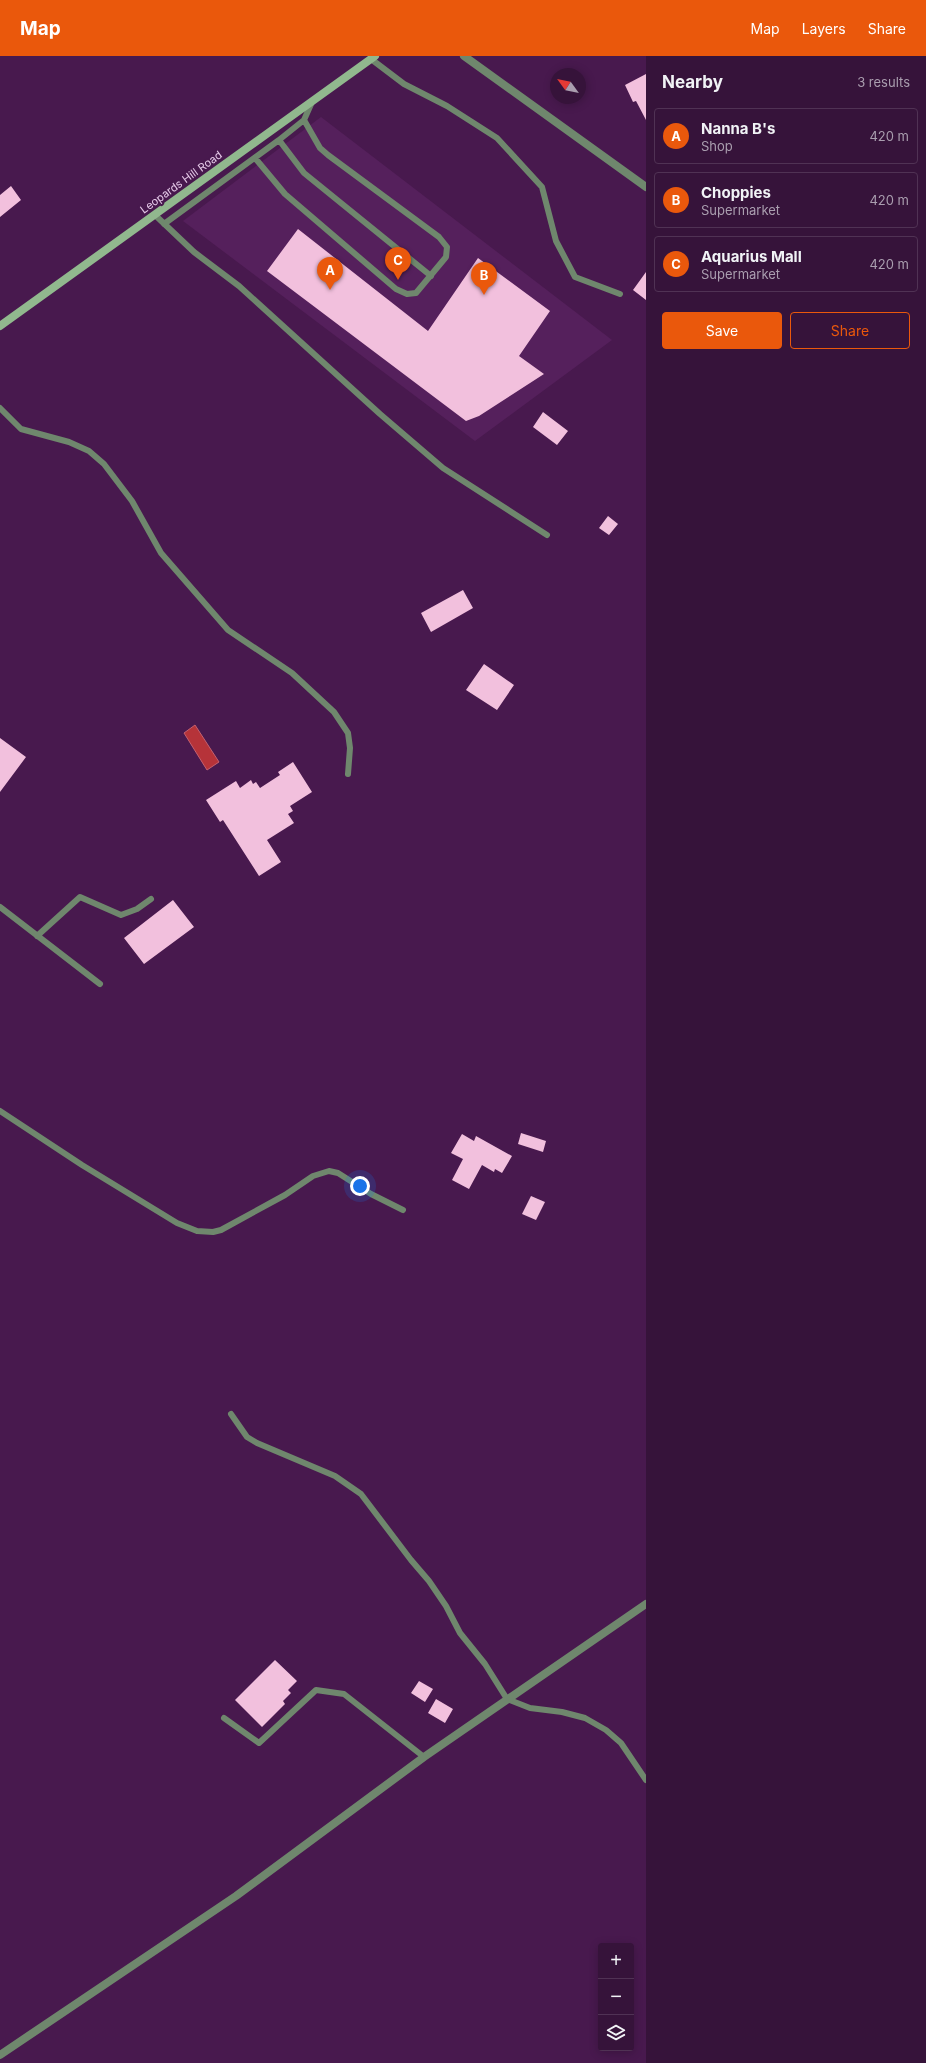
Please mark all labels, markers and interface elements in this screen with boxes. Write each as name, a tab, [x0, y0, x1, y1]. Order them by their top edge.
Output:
text: Map	[20, 17, 61, 40]
text: Map	[751, 20, 780, 37]
text: Layers	[802, 20, 846, 37]
text: Share	[868, 20, 906, 37]
north arrow	[550, 68, 586, 104]
text: Nearby	[662, 72, 723, 92]
text: 3 results	[857, 74, 910, 90]
text: Nanna B's	[701, 119, 775, 138]
text: A	[671, 128, 681, 144]
text: 420 m	[869, 128, 909, 144]
text: Shop	[701, 138, 733, 154]
street label: Leopards Hill Road	[137, 148, 225, 216]
text: Choppies	[701, 183, 771, 202]
text: B	[672, 192, 680, 208]
text: 420 m	[869, 192, 909, 208]
text: Supermarket	[701, 202, 780, 218]
pin: C	[385, 247, 411, 280]
text: Aquarius Mall	[701, 247, 802, 266]
text: C	[671, 256, 681, 272]
text: 420 m	[869, 256, 909, 272]
pin: A	[317, 257, 343, 290]
pin: B	[471, 262, 497, 295]
text: Supermarket	[701, 266, 780, 282]
button: Save	[662, 312, 782, 349]
button: Share	[790, 312, 910, 349]
your location	[350, 1176, 370, 1196]
map controls	[598, 1943, 634, 2051]
button: +	[598, 1943, 634, 1979]
button: −	[598, 1979, 634, 2015]
button: layers	[598, 2015, 634, 2051]

